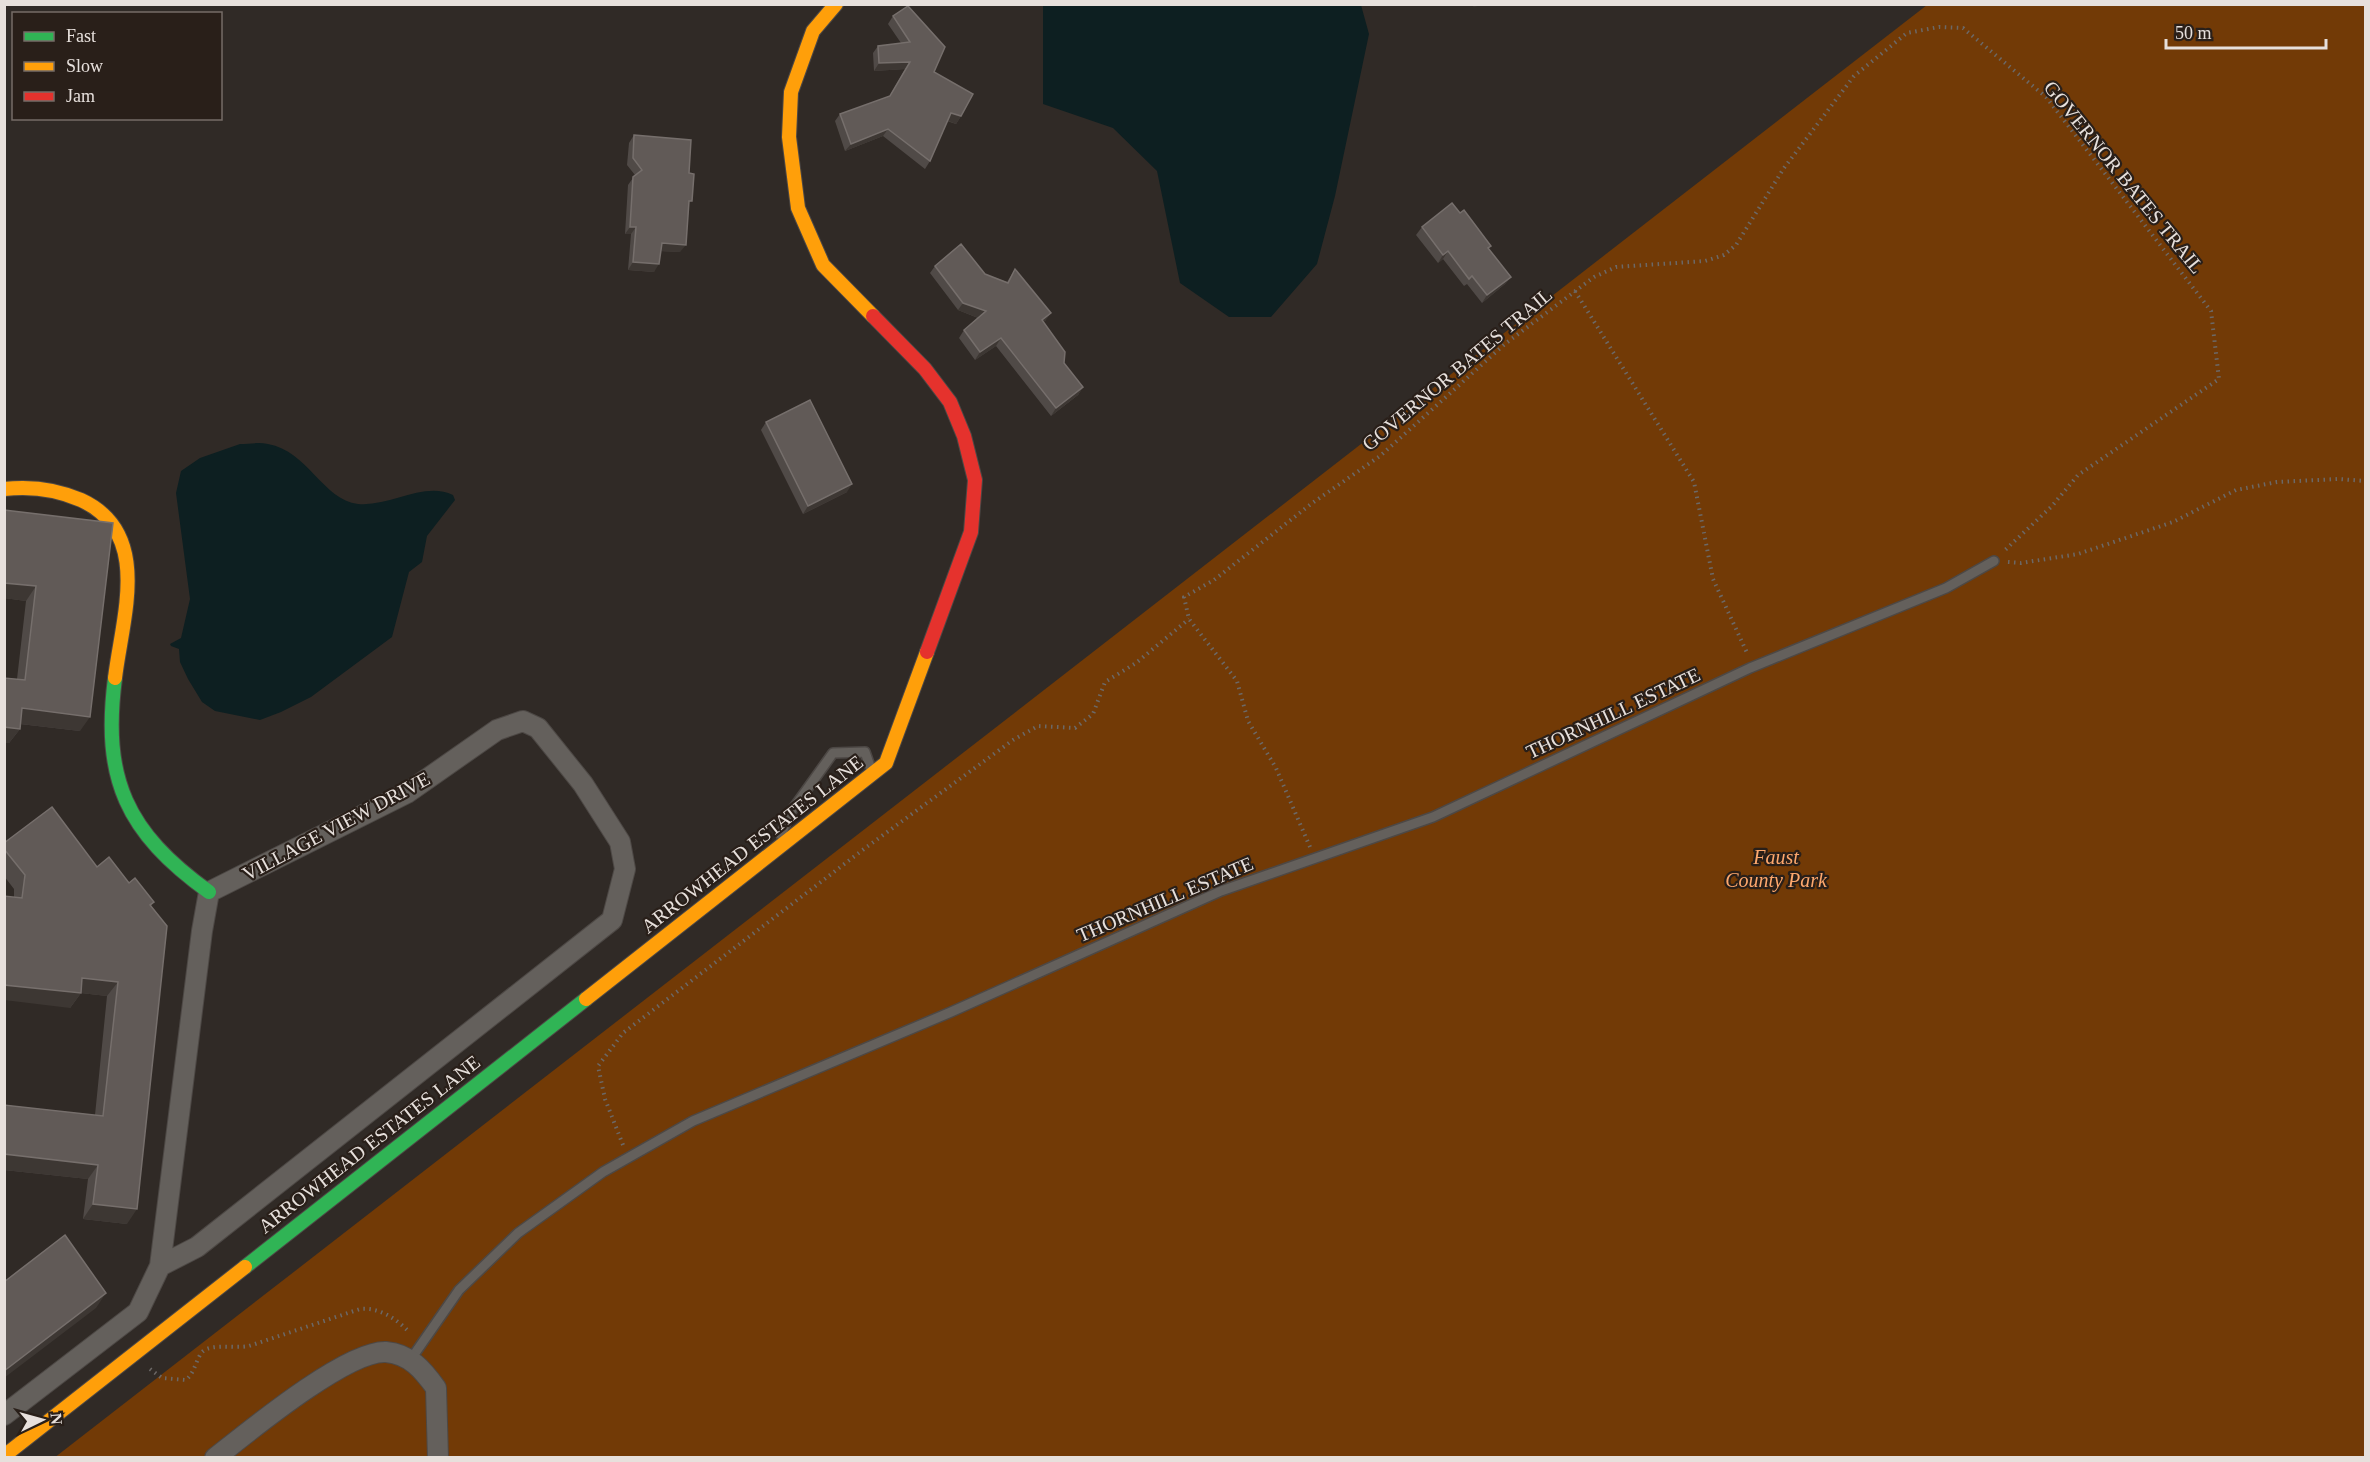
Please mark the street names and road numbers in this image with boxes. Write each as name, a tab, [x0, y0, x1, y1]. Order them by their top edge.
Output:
street label: GOVERNOR BATES TRAIL	[2040, 77, 2208, 277]
street label: GOVERNOR BATES TRAIL	[1358, 283, 1556, 455]
street label: THORNHILL ESTATE	[1523, 663, 1703, 763]
street label: ARROWHEAD ESTATES LANE	[637, 751, 867, 937]
street label: VILLAGE VIEW DRIVE	[238, 767, 434, 885]
street label: THORNHILL ESTATE	[1074, 852, 1256, 946]
street label: ARROWHEAD ESTATES LANE	[254, 1051, 484, 1237]

